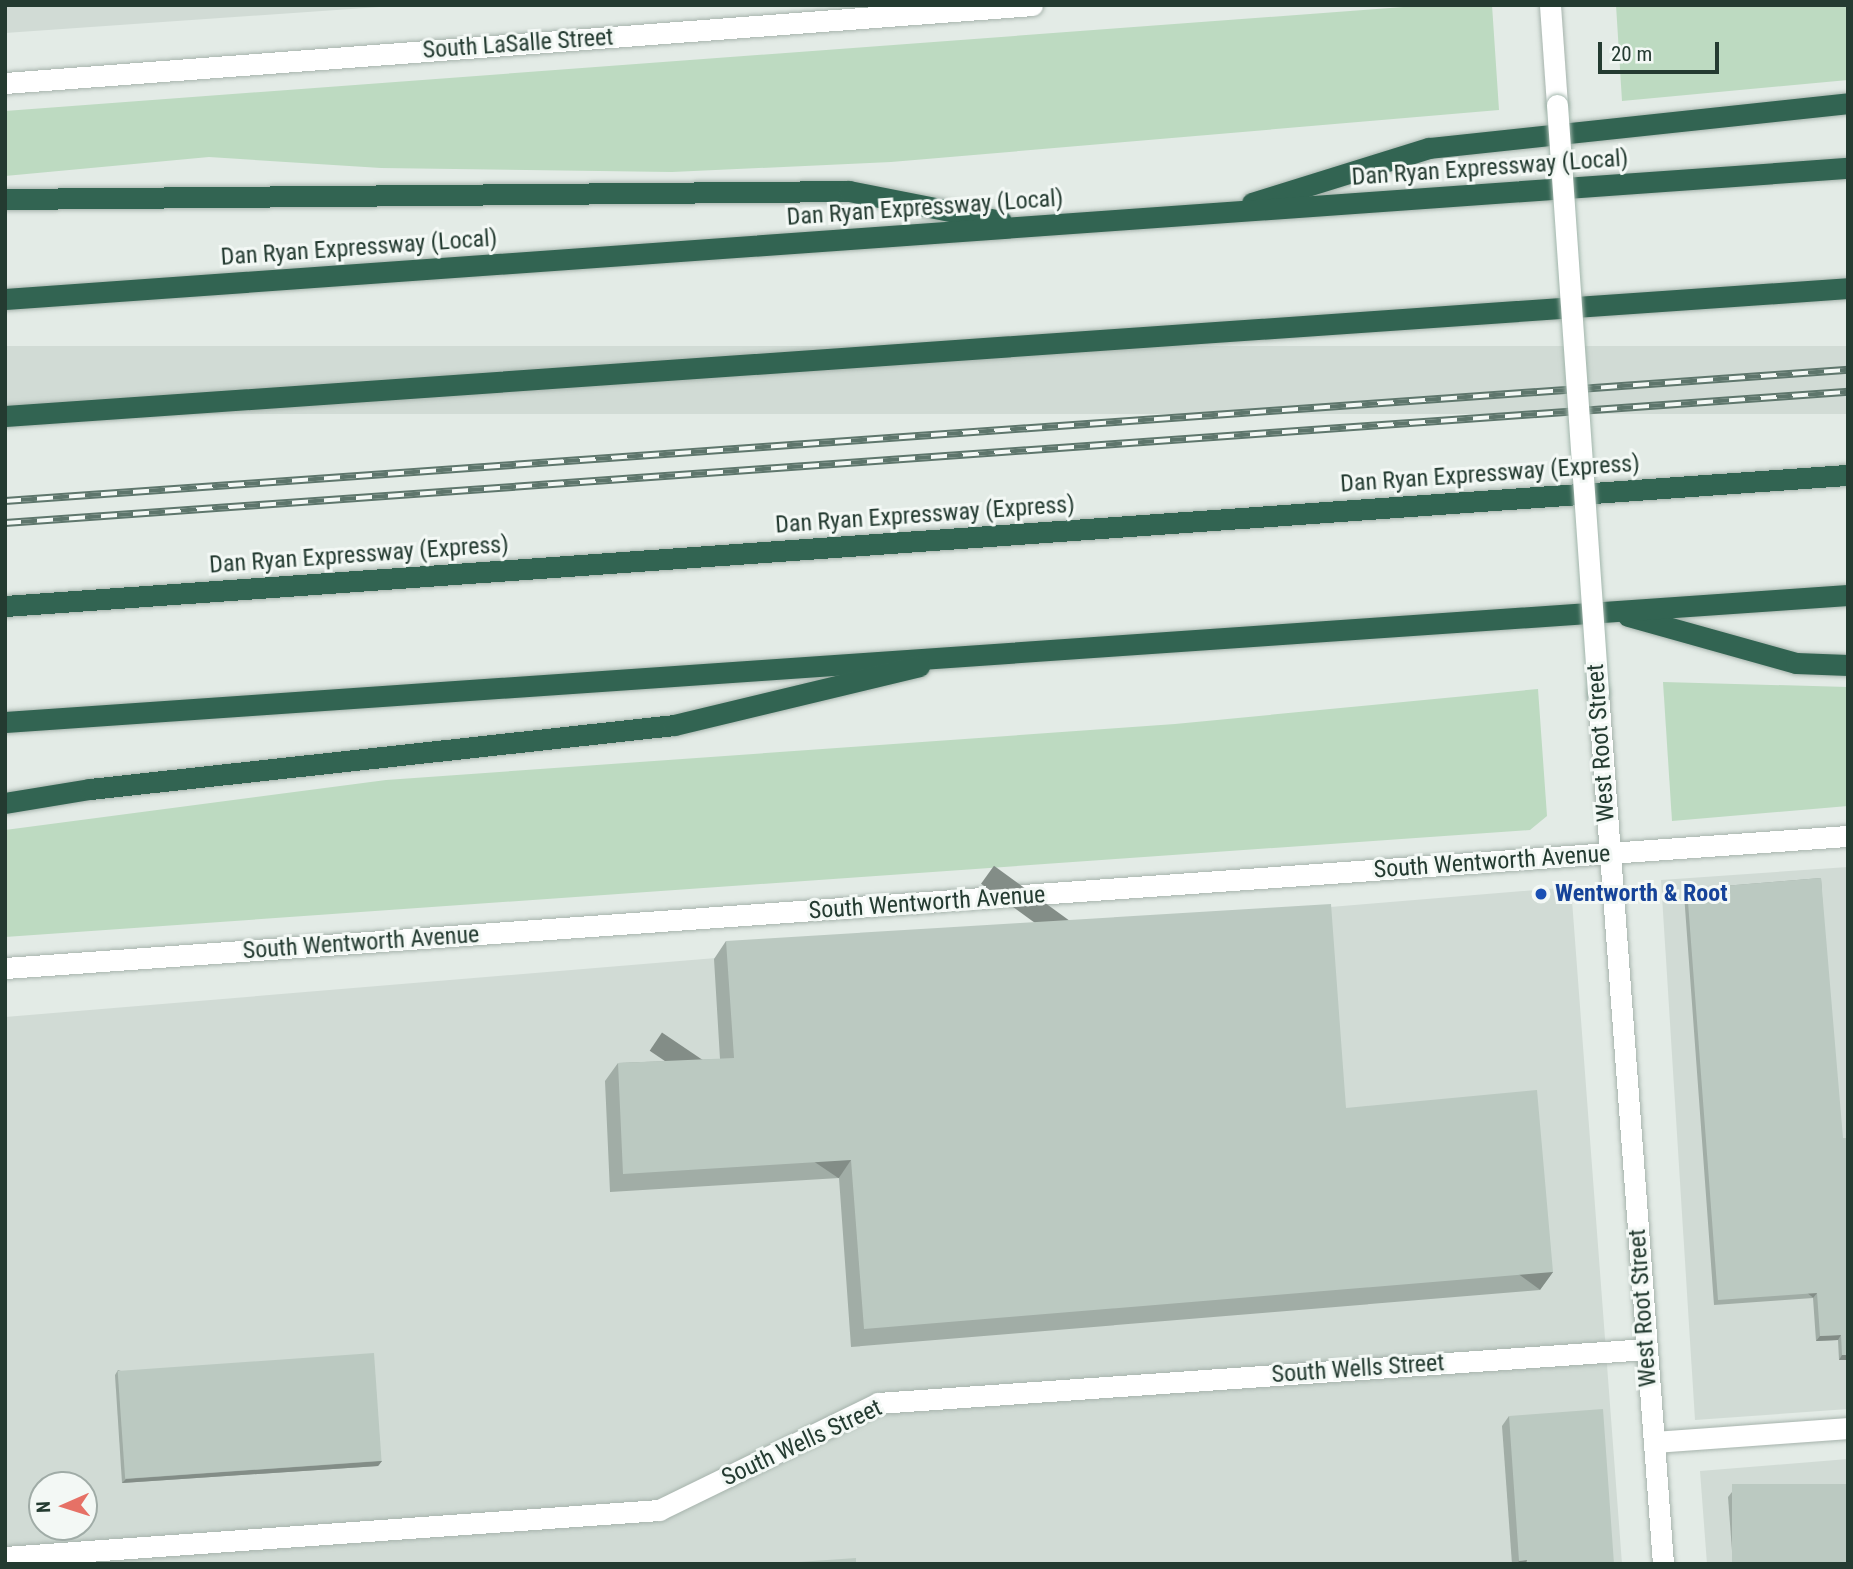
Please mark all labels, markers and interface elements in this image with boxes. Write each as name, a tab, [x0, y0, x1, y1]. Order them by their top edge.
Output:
street label: South LaSalle Street	[422, 23, 614, 65]
scale bar	[1601, 28, 1722, 72]
text: 20 m	[1611, 42, 1652, 66]
street label: Dan Ryan Expressway (Local)	[1351, 144, 1629, 192]
street label: Dan Ryan Expressway (Local)	[786, 184, 1064, 232]
street label: Dan Ryan Expressway (Local)	[220, 224, 498, 272]
street label: Dan Ryan Expressway (Express)	[1339, 449, 1641, 499]
street label: Dan Ryan Expressway (Express)	[774, 490, 1076, 540]
street label: Dan Ryan Expressway (Express)	[208, 530, 510, 580]
street label: West Root Street	[1581, 663, 1621, 823]
street label: South Wentworth Avenue	[1373, 839, 1611, 885]
street label: South Wentworth Avenue	[808, 880, 1046, 926]
place label: Wentworth & Root	[1555, 880, 1728, 908]
marker: Wentworth & Root	[1533, 886, 1549, 902]
street label: South Wentworth Avenue	[242, 920, 480, 966]
street label: West Root Street	[1623, 1228, 1663, 1388]
street label: South Wells Street	[1271, 1349, 1445, 1389]
street label: South Wells Street	[717, 1393, 887, 1493]
north arrow	[28, 1471, 98, 1541]
text: N	[32, 1501, 55, 1513]

